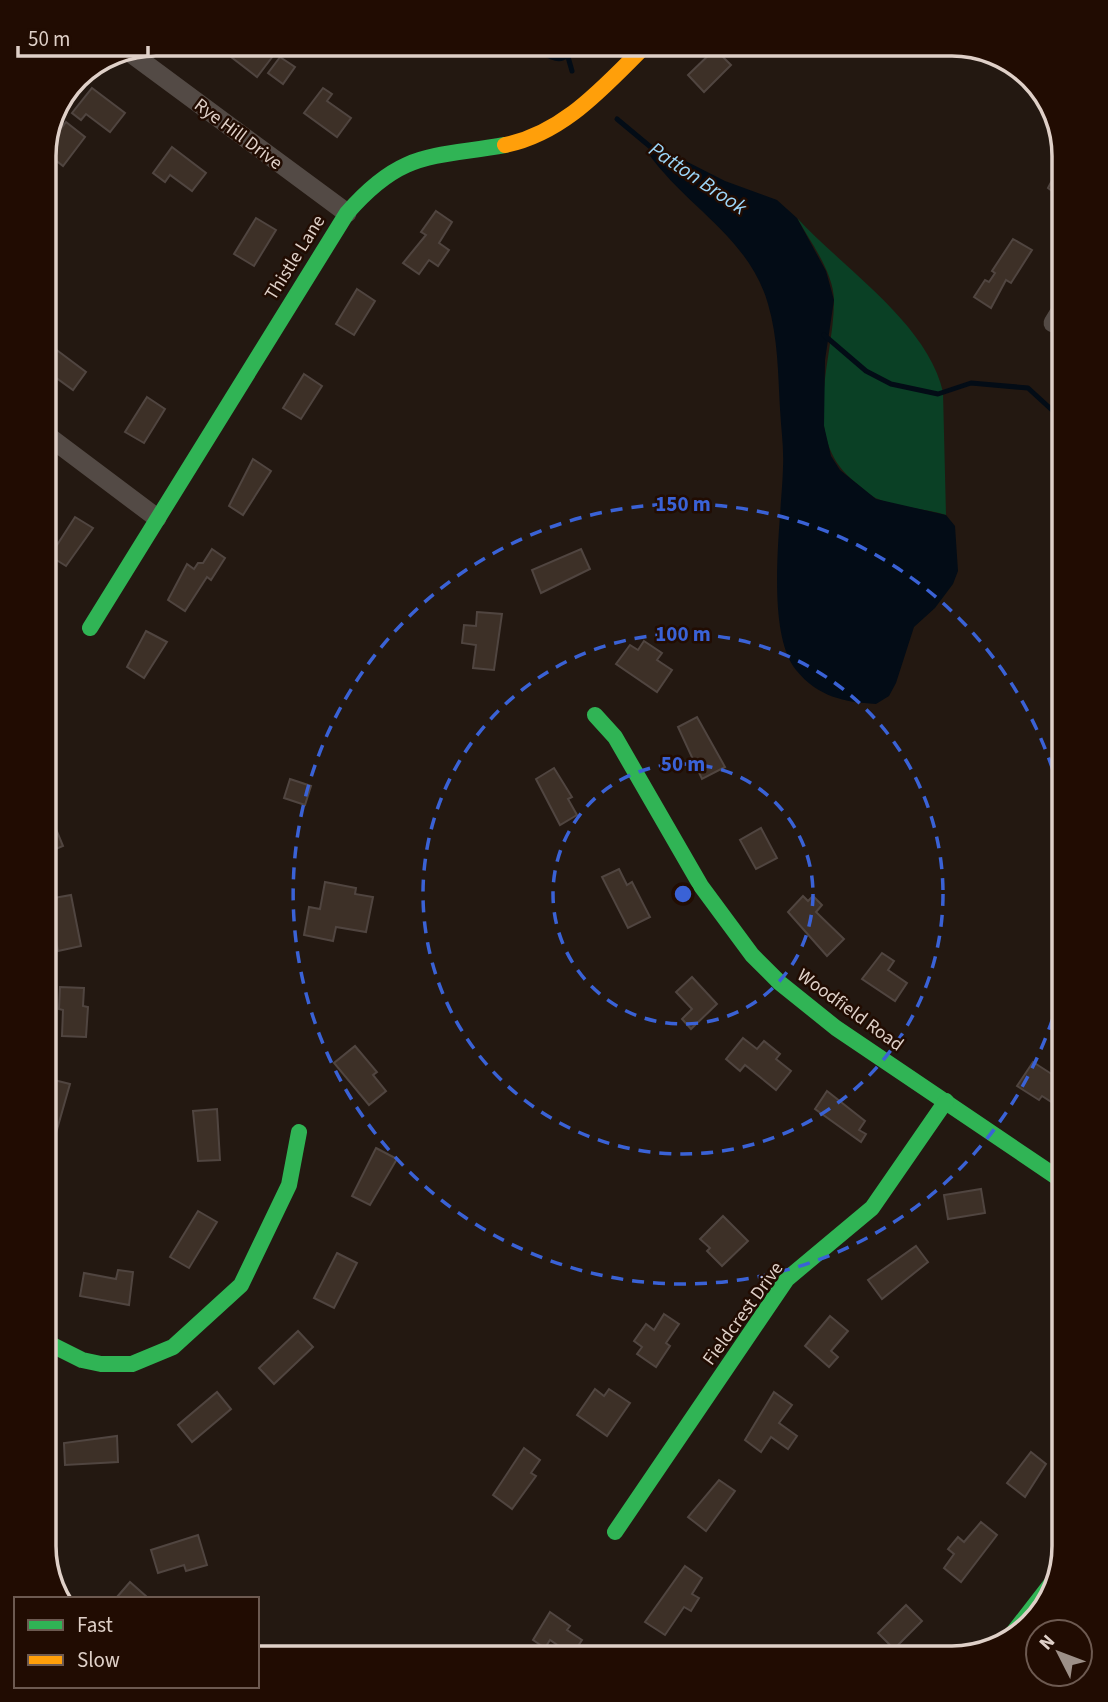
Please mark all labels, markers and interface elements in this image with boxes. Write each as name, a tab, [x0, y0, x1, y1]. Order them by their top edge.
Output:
scale bar	[18, 14, 147, 58]
text: 50 m	[28, 24, 70, 54]
street label: Rye Hill Drive	[188, 92, 288, 176]
water label: Patton Brook	[643, 134, 754, 222]
street label: Thistle Lane	[258, 210, 332, 306]
text: 150 m	[655, 489, 711, 519]
text: 100 m	[655, 619, 711, 649]
text: 50 m	[661, 749, 705, 779]
centre of rings	[671, 882, 695, 906]
street label: Woodfield Road	[791, 962, 909, 1058]
street label: Fieldcrest Drive	[696, 1256, 790, 1371]
legend	[14, 1597, 259, 1688]
text: Fast	[77, 1610, 113, 1640]
north arrow	[1024, 1618, 1094, 1688]
text: N	[1033, 1629, 1062, 1656]
text: Slow	[77, 1645, 120, 1675]

